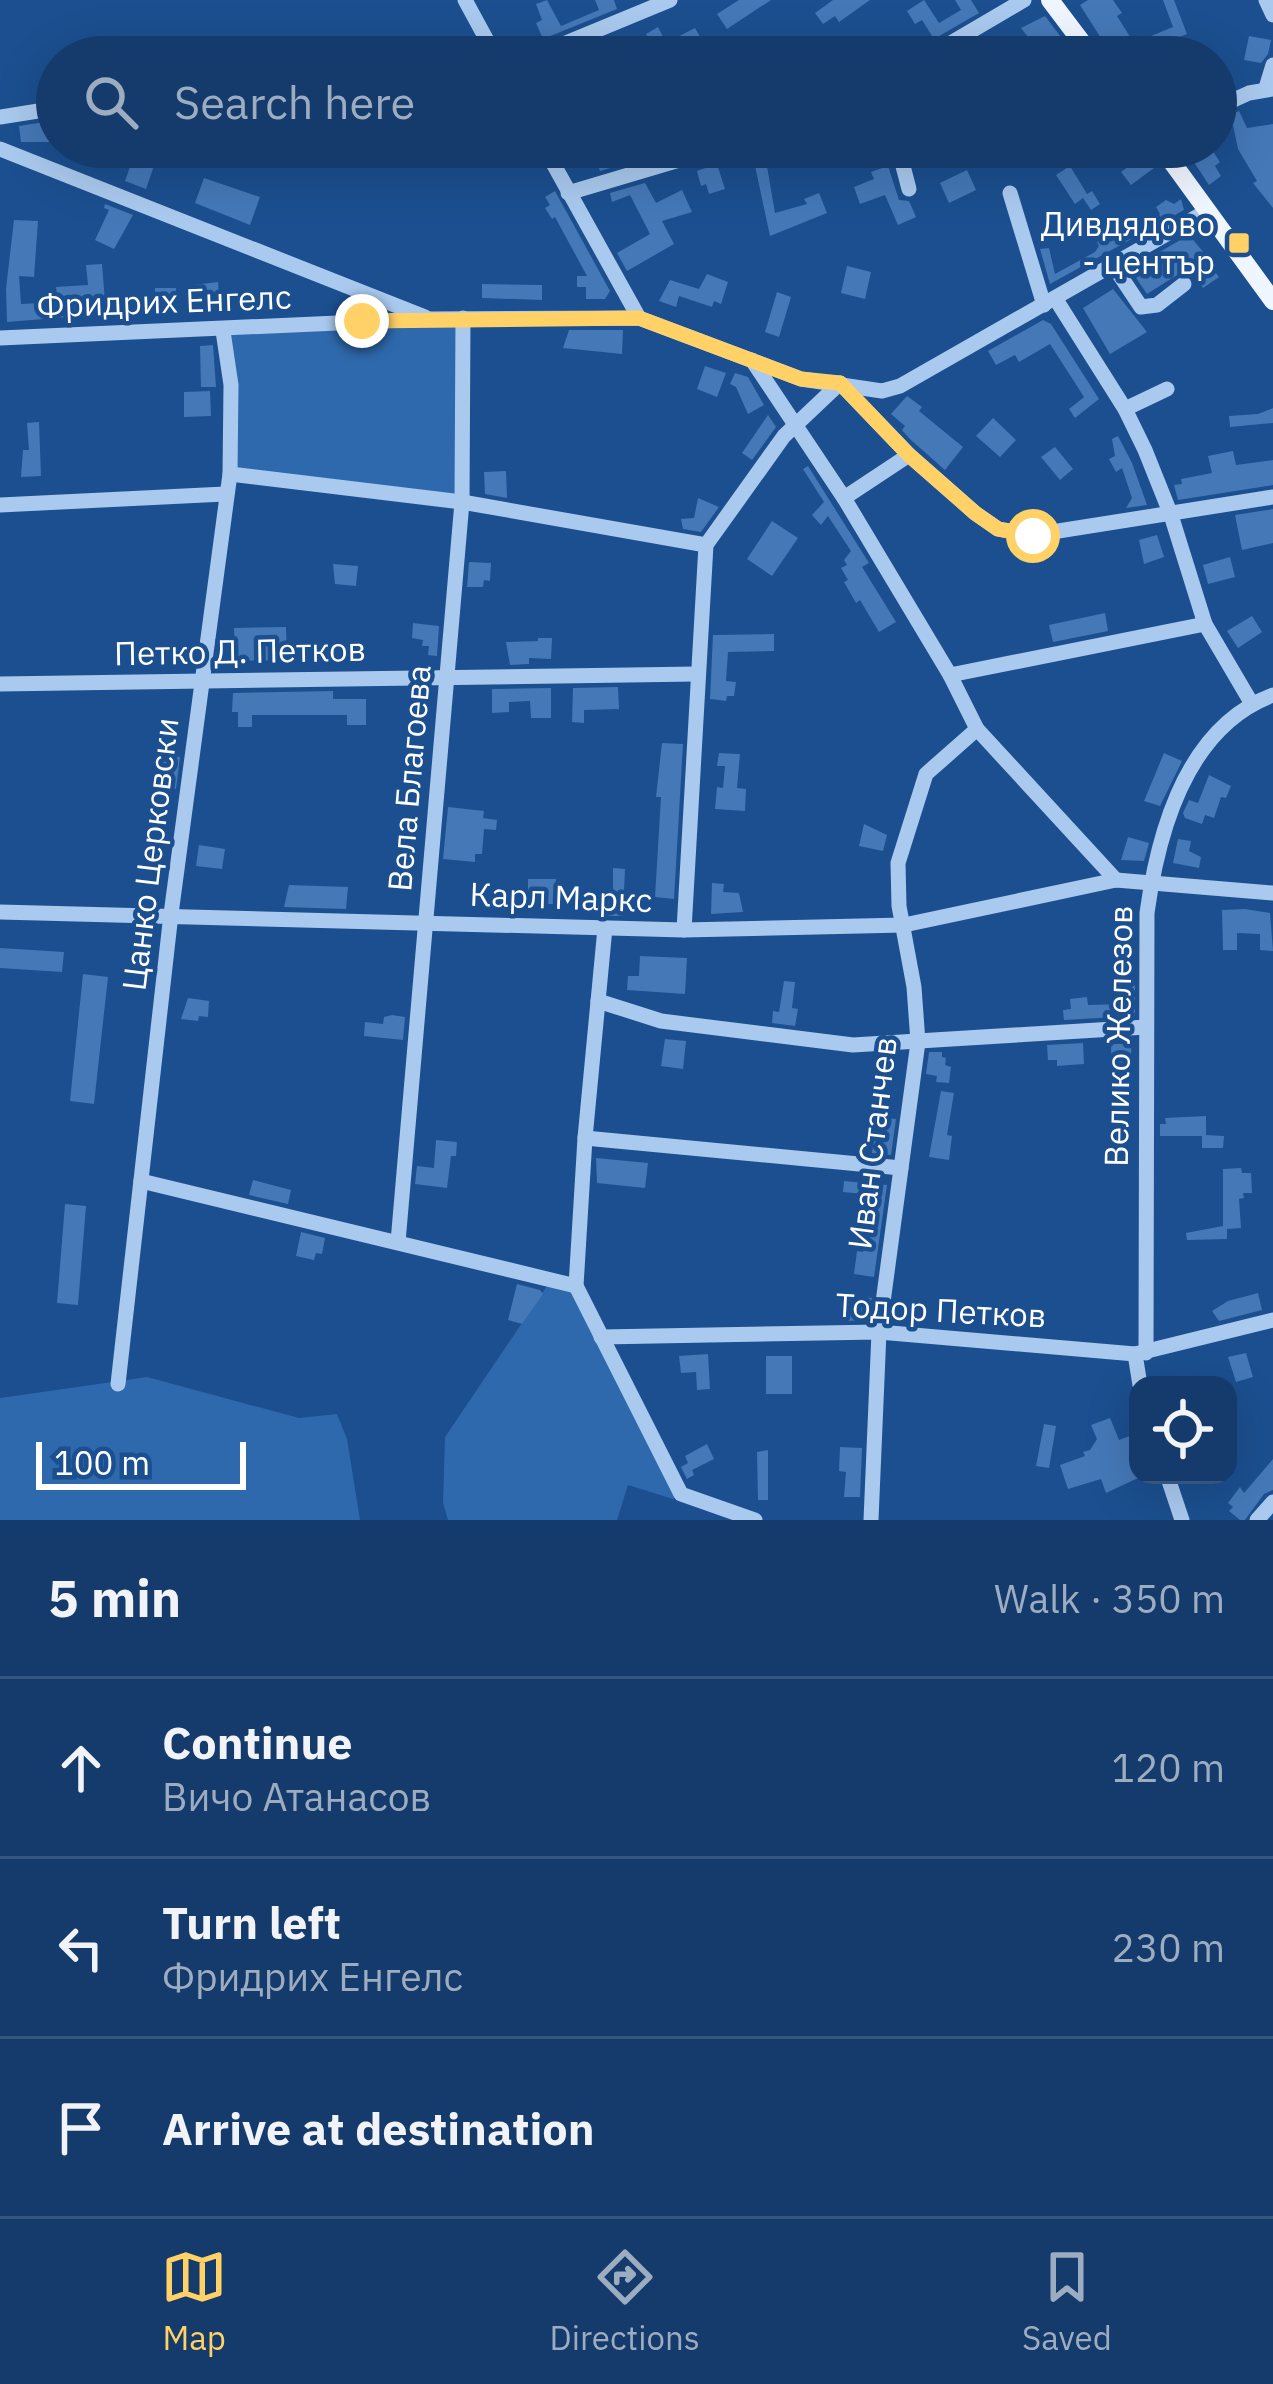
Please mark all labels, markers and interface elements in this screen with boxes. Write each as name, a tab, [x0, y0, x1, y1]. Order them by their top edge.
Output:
search box	[36, 36, 1237, 168]
icon: search	[78, 69, 144, 135]
text: Search here	[174, 73, 415, 131]
place label: Дивдядово - център	[1041, 202, 1215, 283]
marker: Дивдядово - център	[1226, 230, 1252, 256]
street label: Фридрих Енгелс	[36, 275, 292, 326]
route end	[335, 294, 389, 348]
route start	[1006, 509, 1060, 563]
street label: Петко Д. Петков	[114, 627, 366, 674]
street label: Вела Благоева	[377, 663, 440, 893]
street label: Цанко Церковски	[111, 715, 188, 993]
street label: Карл Маркс	[469, 872, 653, 921]
street label: Велико Железов	[1094, 905, 1141, 1167]
street label: Иван Станчев	[837, 1034, 906, 1251]
street label: Тодор Петков	[835, 1283, 1047, 1336]
map controls	[1129, 1376, 1237, 1484]
button: locate	[1129, 1376, 1237, 1484]
scale bar	[36, 1436, 246, 1489]
text: 100 m	[54, 1441, 150, 1484]
text: 5 min	[48, 1565, 181, 1631]
text: Walk · 350 m	[994, 1573, 1225, 1624]
text: Continue	[162, 1713, 353, 1771]
icon: ahead	[48, 1735, 114, 1801]
text: 120 m	[1112, 1742, 1225, 1793]
text: Вичо Атанасов	[162, 1771, 431, 1822]
text: Turn left	[162, 1893, 341, 1951]
icon: left	[48, 1915, 114, 1981]
text: 230 m	[1112, 1922, 1225, 1973]
text: Фридрих Енгелс	[162, 1951, 463, 2002]
icon: arrive	[48, 2095, 114, 2161]
text: Arrive at destination	[162, 2099, 595, 2157]
tab: Map	[161, 2244, 227, 2359]
tab: Directions	[550, 2244, 700, 2359]
tab: Saved	[1022, 2244, 1112, 2359]

